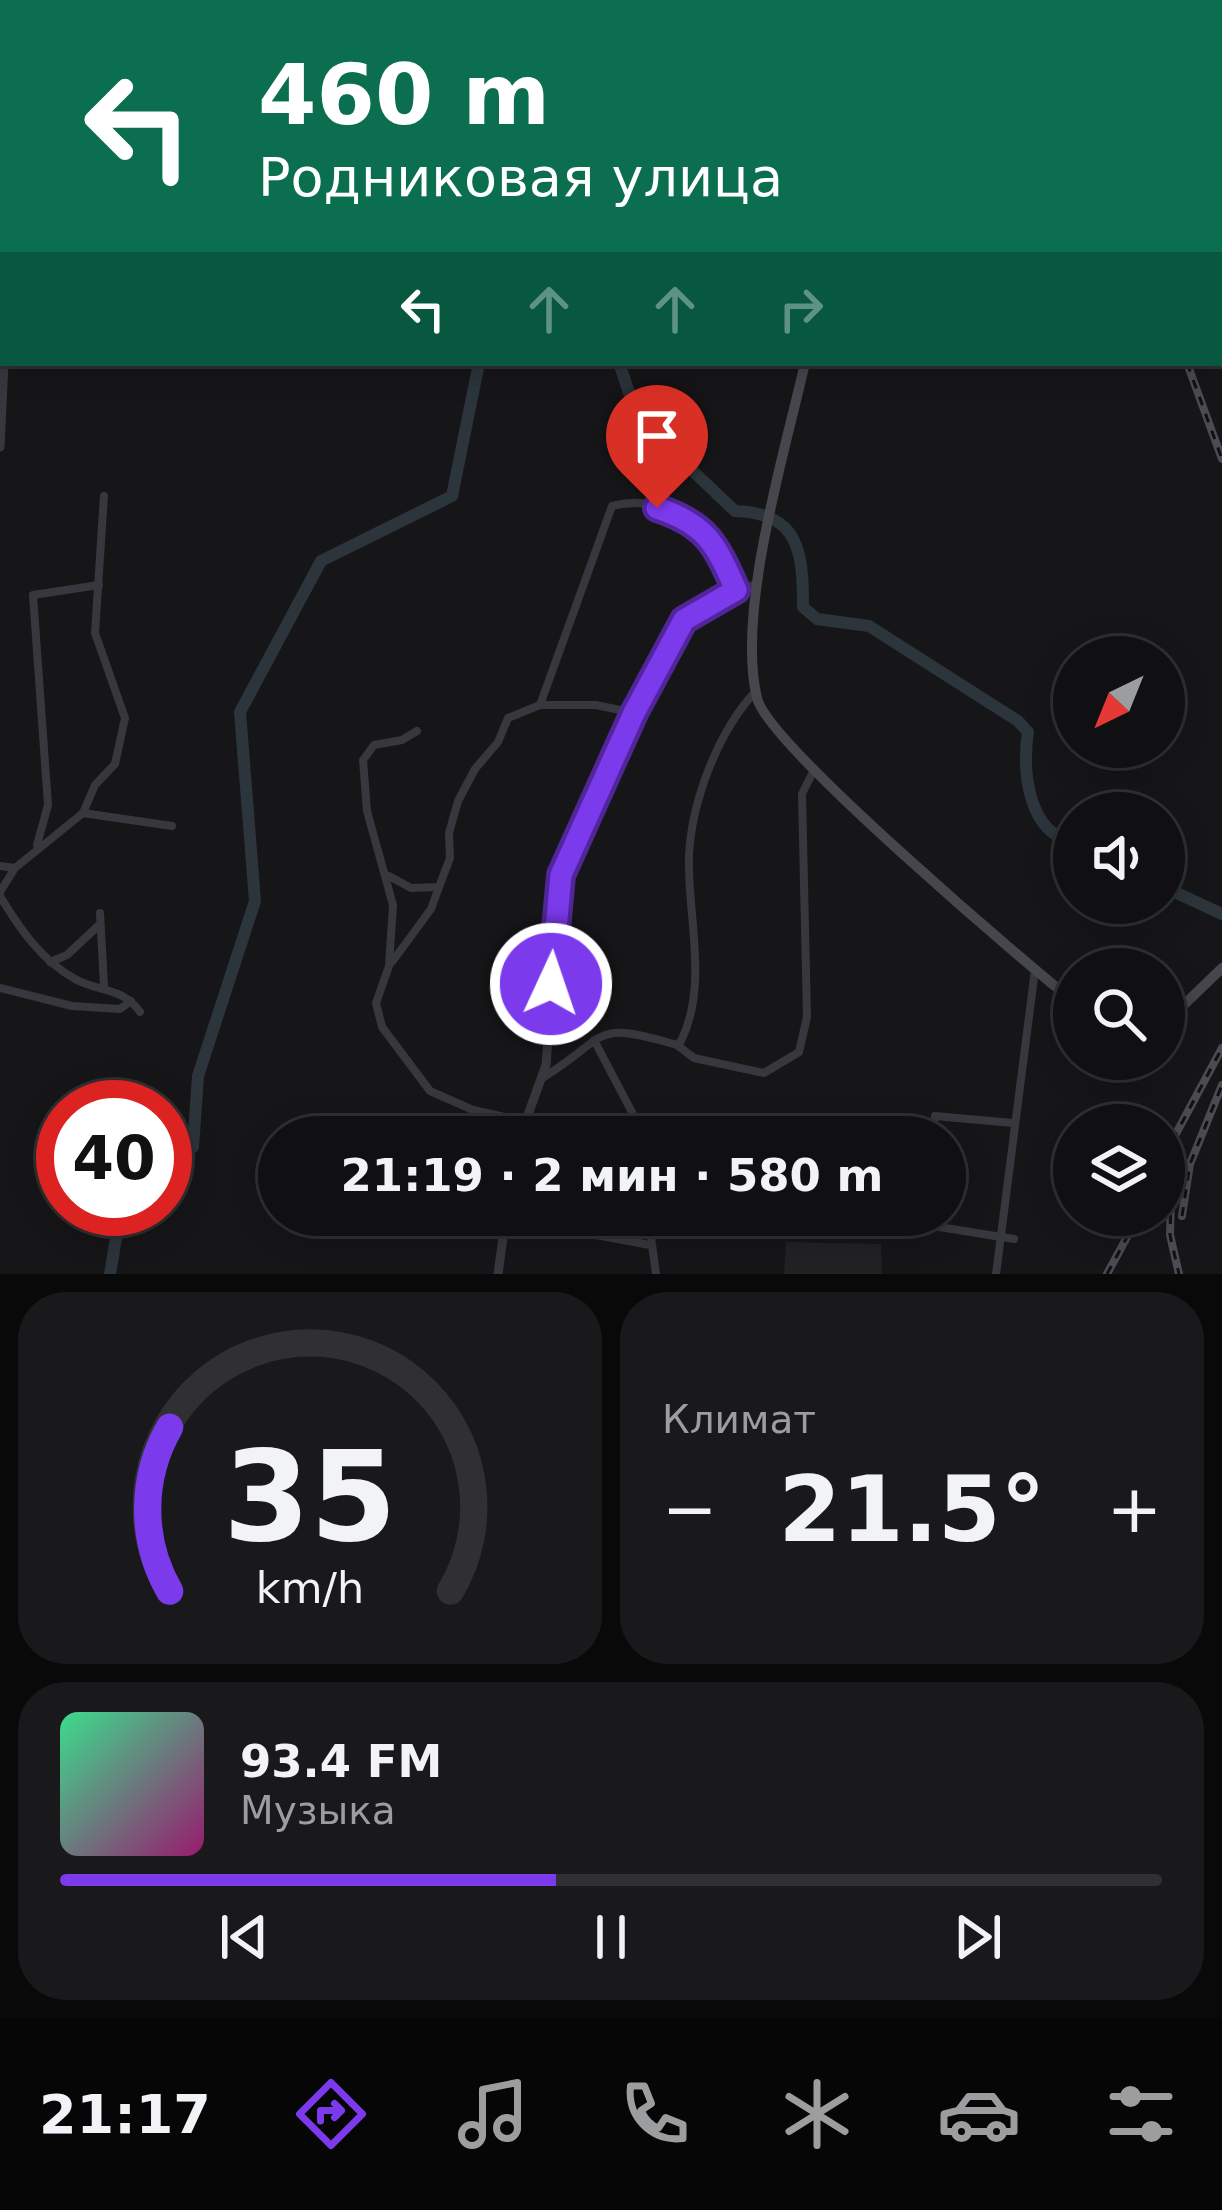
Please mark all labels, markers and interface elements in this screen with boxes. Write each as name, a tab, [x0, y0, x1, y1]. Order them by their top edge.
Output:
text: 460 m	[258, 46, 550, 144]
icon: left	[60, 48, 216, 204]
text: Родниковая улица	[258, 146, 783, 209]
icon: left	[390, 276, 456, 342]
icon: ahead	[516, 276, 582, 342]
icon: ahead	[642, 276, 708, 342]
icon: right	[768, 276, 834, 342]
pin	[606, 385, 708, 508]
icon: arrive	[624, 403, 690, 469]
north arrow	[1053, 636, 1185, 768]
map controls	[1053, 636, 1185, 1236]
button: sound	[1053, 792, 1185, 924]
position arrow	[488, 921, 614, 1047]
button: search	[1053, 948, 1185, 1080]
speed limit sign: 40	[36, 1080, 192, 1236]
button: layers	[1053, 1104, 1185, 1236]
text: 21:19 · 2 мин · 580 m	[341, 1149, 883, 1202]
text: Климат	[662, 1397, 816, 1442]
text: 35	[223, 1424, 397, 1569]
text: 21.5°	[778, 1457, 1046, 1562]
text: −	[662, 1471, 717, 1548]
text: +	[1107, 1471, 1162, 1548]
text: km/h	[256, 1563, 364, 1613]
text: 93.4 FM	[240, 1735, 442, 1788]
text: Музыка	[240, 1788, 396, 1833]
icon: previous	[211, 1904, 277, 1970]
icon: pause	[578, 1904, 644, 1970]
icon: next	[945, 1904, 1011, 1970]
icon: directions	[289, 2072, 373, 2156]
icon: music	[451, 2072, 535, 2156]
icon: phone	[613, 2072, 697, 2156]
icon: climate	[775, 2072, 859, 2156]
icon: car	[937, 2072, 1021, 2156]
icon: filters	[1099, 2072, 1183, 2156]
text: 21:17	[39, 2083, 211, 2146]

